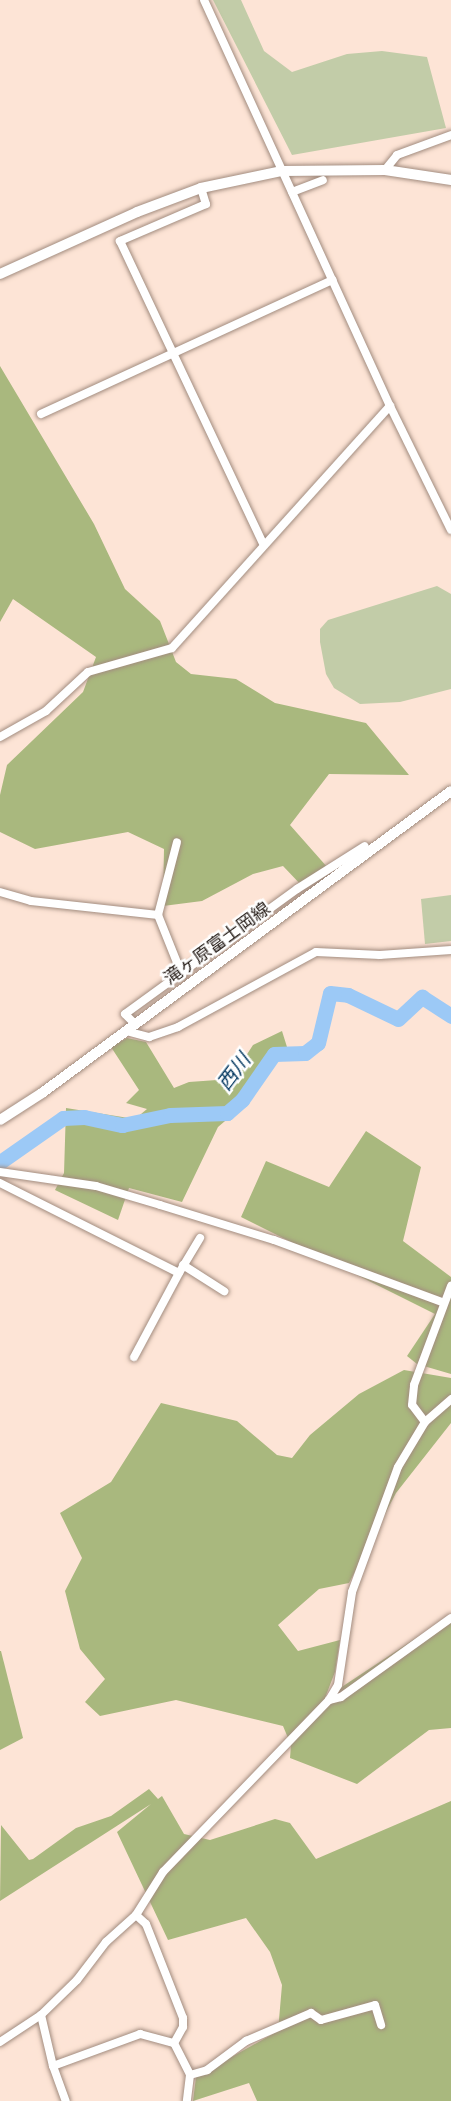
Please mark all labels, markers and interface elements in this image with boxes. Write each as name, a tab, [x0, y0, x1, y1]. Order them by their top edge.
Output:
street label: 滝ヶ原富士岡線	[160, 898, 274, 990]
water label: 西川	[212, 1049, 256, 1095]

